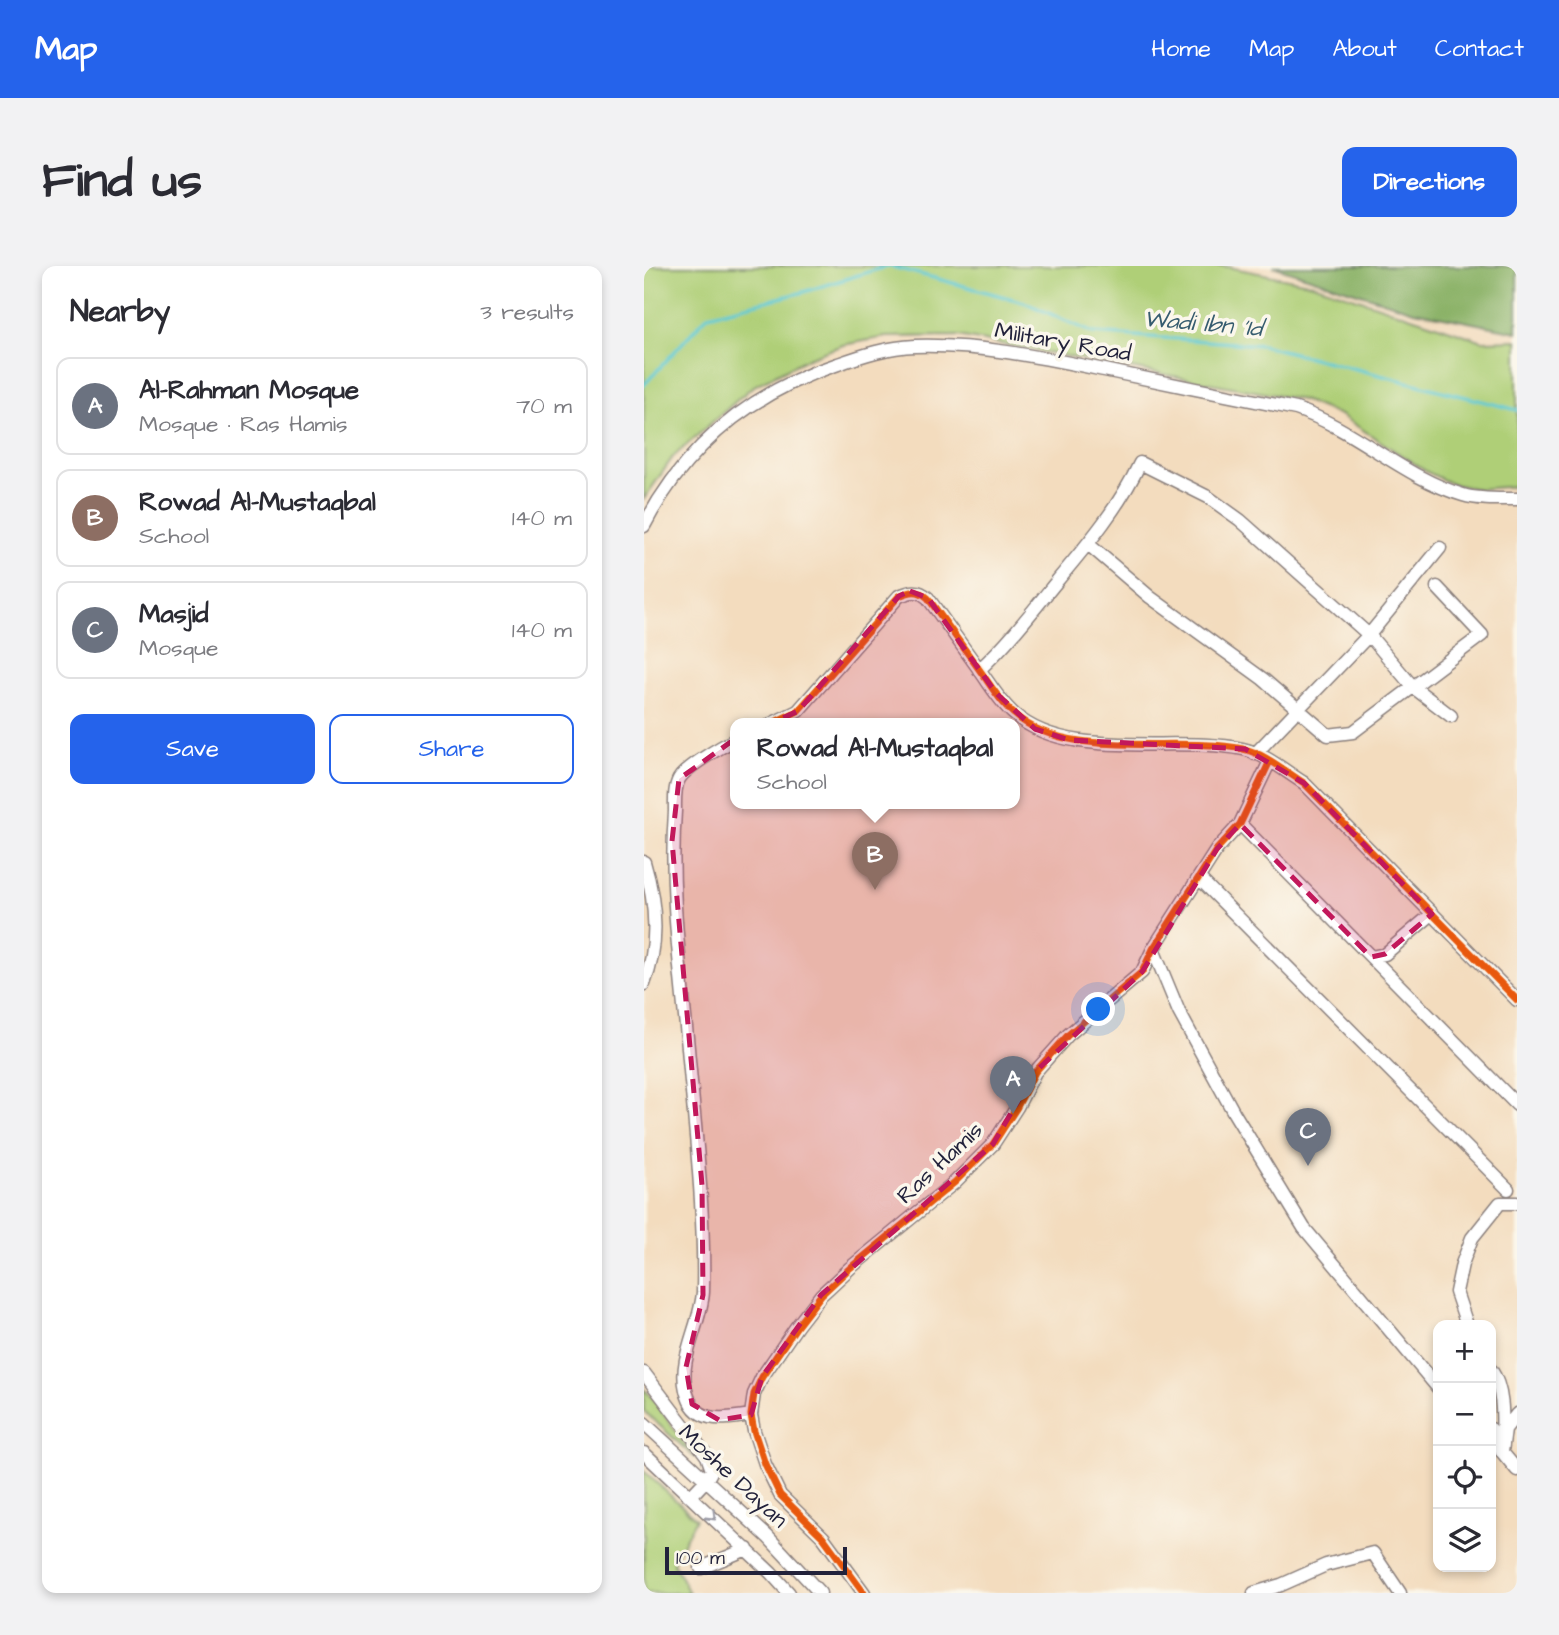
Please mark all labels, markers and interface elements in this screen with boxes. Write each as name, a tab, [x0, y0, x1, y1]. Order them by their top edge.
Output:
text: Map	[35, 26, 97, 72]
text: Home	[1151, 32, 1211, 66]
text: Map	[1249, 32, 1294, 66]
text: About	[1332, 32, 1397, 66]
text: Contact	[1435, 32, 1524, 66]
button: Directions	[1342, 147, 1517, 217]
text: Find us	[42, 148, 202, 216]
text: Nearby	[70, 291, 170, 333]
text: 3 results	[480, 296, 574, 328]
water label: Wadi Ibn 'Id	[1142, 302, 1268, 347]
street label: Military Road	[992, 314, 1134, 371]
text: Al-Rahman Mosque	[139, 372, 359, 408]
text: A	[88, 390, 102, 422]
text: 70 m	[516, 390, 572, 422]
text: Mosque · Ras Hamis	[139, 408, 348, 440]
text: Rowad Al-Mustaqbal	[139, 484, 376, 520]
text: B	[87, 502, 103, 534]
text: 140 m	[512, 502, 572, 534]
text: School	[139, 520, 209, 552]
text: Masjid	[139, 596, 209, 632]
text: C	[87, 614, 103, 646]
text: 140 m	[512, 614, 572, 646]
text: Mosque	[139, 632, 218, 664]
button: Save	[70, 714, 315, 784]
button: Share	[329, 714, 574, 784]
popup	[730, 718, 1020, 809]
text: Rowad Al-Mustaqbal	[757, 730, 993, 766]
text: School	[757, 766, 827, 798]
pin: B	[852, 832, 898, 890]
your location	[1081, 992, 1115, 1026]
pin: A	[990, 1056, 1036, 1114]
pin: C	[1285, 1108, 1331, 1166]
street label: Ras Hamis	[890, 1115, 990, 1211]
map controls	[1433, 1320, 1496, 1572]
button: +	[1433, 1320, 1496, 1383]
button: −	[1433, 1383, 1496, 1446]
street label: Moshe Dayan	[671, 1417, 795, 1536]
button: locate	[1433, 1446, 1496, 1509]
one-way arrow	[704, 1508, 717, 1521]
button: layers	[1433, 1509, 1496, 1572]
scale bar	[665, 1544, 847, 1576]
text: 100 m	[676, 1545, 725, 1572]

